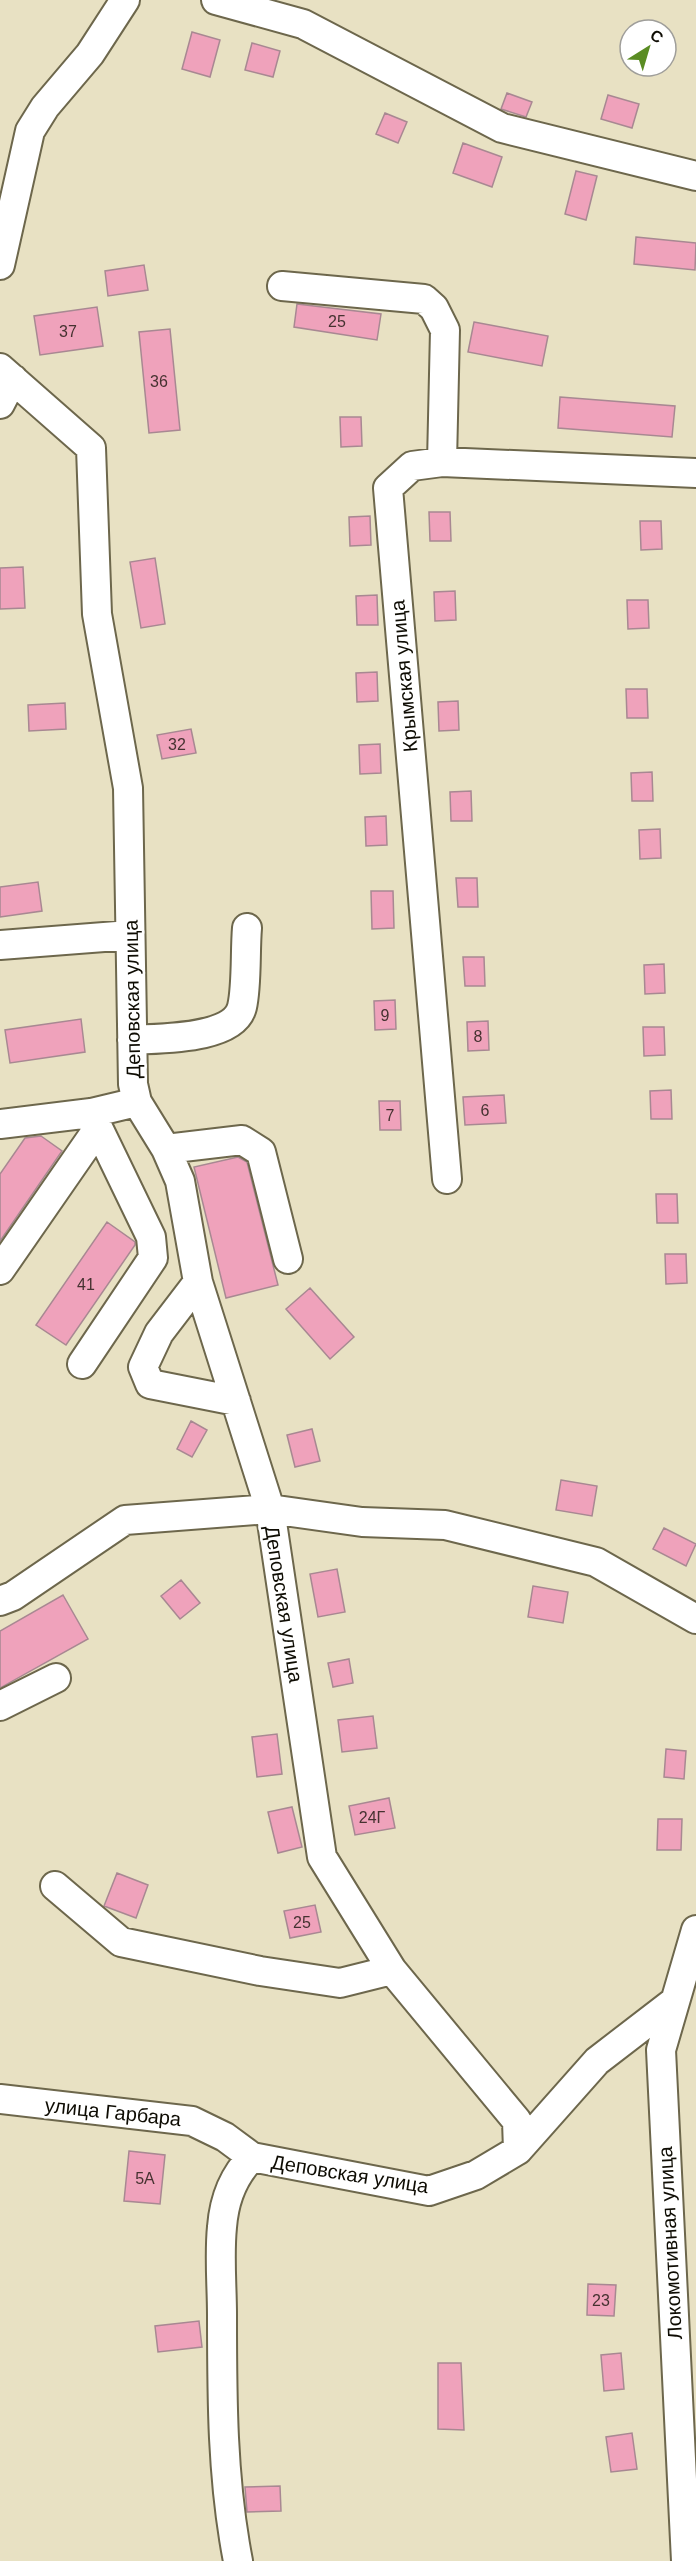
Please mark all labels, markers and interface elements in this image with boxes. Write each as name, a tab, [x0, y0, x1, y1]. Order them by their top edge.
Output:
north arrow	[618, 18, 678, 78]
text: С	[647, 26, 667, 47]
house number: 25	[328, 313, 346, 330]
house number: 37	[59, 323, 77, 340]
house number: 36	[150, 373, 168, 390]
street label: Крымская улица	[386, 598, 422, 753]
house number: 32	[168, 736, 186, 753]
street label: Деповская улица	[120, 919, 144, 1079]
house number: 9	[381, 1007, 390, 1024]
house number: 8	[474, 1028, 483, 1045]
house number: 6	[481, 1102, 490, 1119]
house number: 7	[386, 1107, 395, 1124]
house number: 41	[77, 1276, 95, 1293]
street label: Деповская улица	[261, 1524, 307, 1685]
house number: 24Г	[359, 1809, 386, 1826]
house number: 25	[293, 1914, 311, 1931]
street label: улица Гарбара	[44, 2094, 183, 2130]
street label: Локомотивная улица	[654, 2145, 686, 2340]
street label: Деповская улица	[270, 2151, 431, 2197]
house number: 5А	[135, 2170, 155, 2187]
house number: 23	[592, 2292, 610, 2309]

